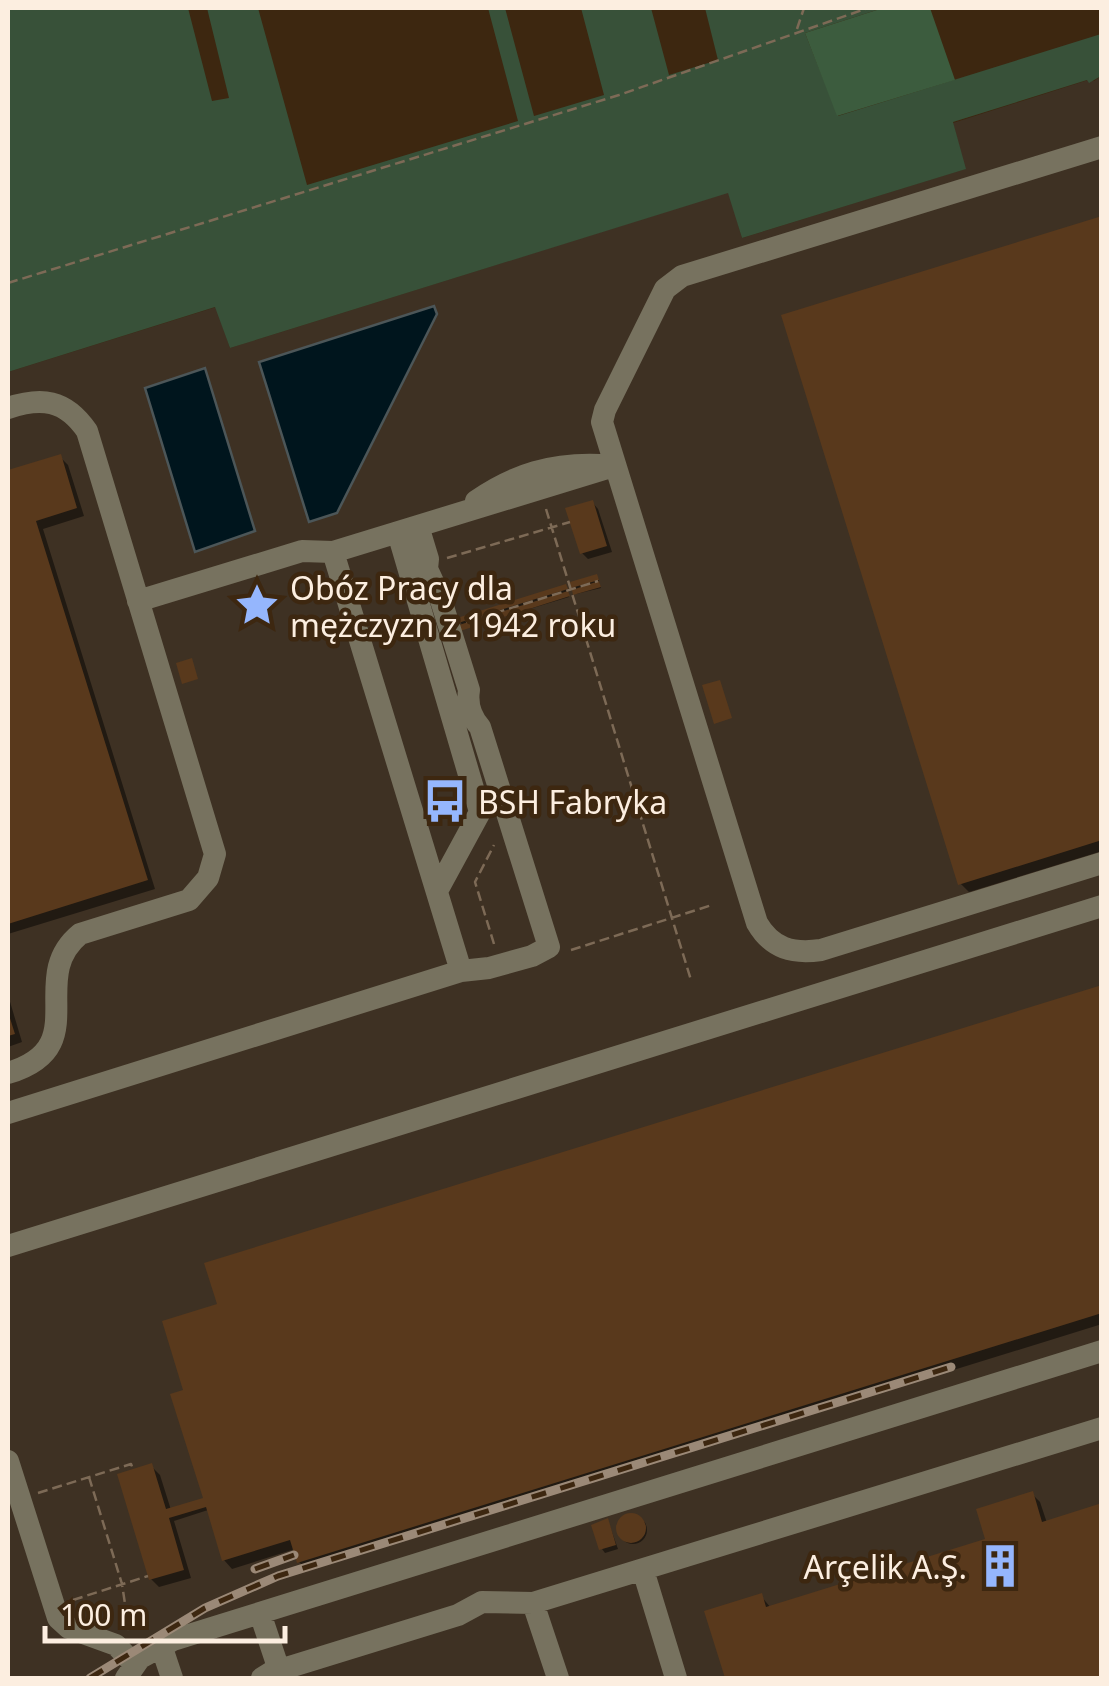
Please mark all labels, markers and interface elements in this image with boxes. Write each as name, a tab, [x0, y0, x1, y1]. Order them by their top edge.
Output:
place label: Obóz Pracy dla mężczyzn z 1942 roku	[290, 566, 616, 646]
place icon: Obóz Pracy dla mężczyzn z 1942 roku	[233, 581, 281, 629]
bus stop icon: BSH Fabryka	[421, 777, 469, 825]
place label: BSH Fabryka	[478, 780, 667, 823]
building icon: Arçelik A.Ş.	[976, 1542, 1024, 1590]
place label: Arçelik A.Ş.	[803, 1545, 967, 1588]
scale bar	[45, 1581, 285, 1643]
text: 100 m	[60, 1594, 147, 1635]

